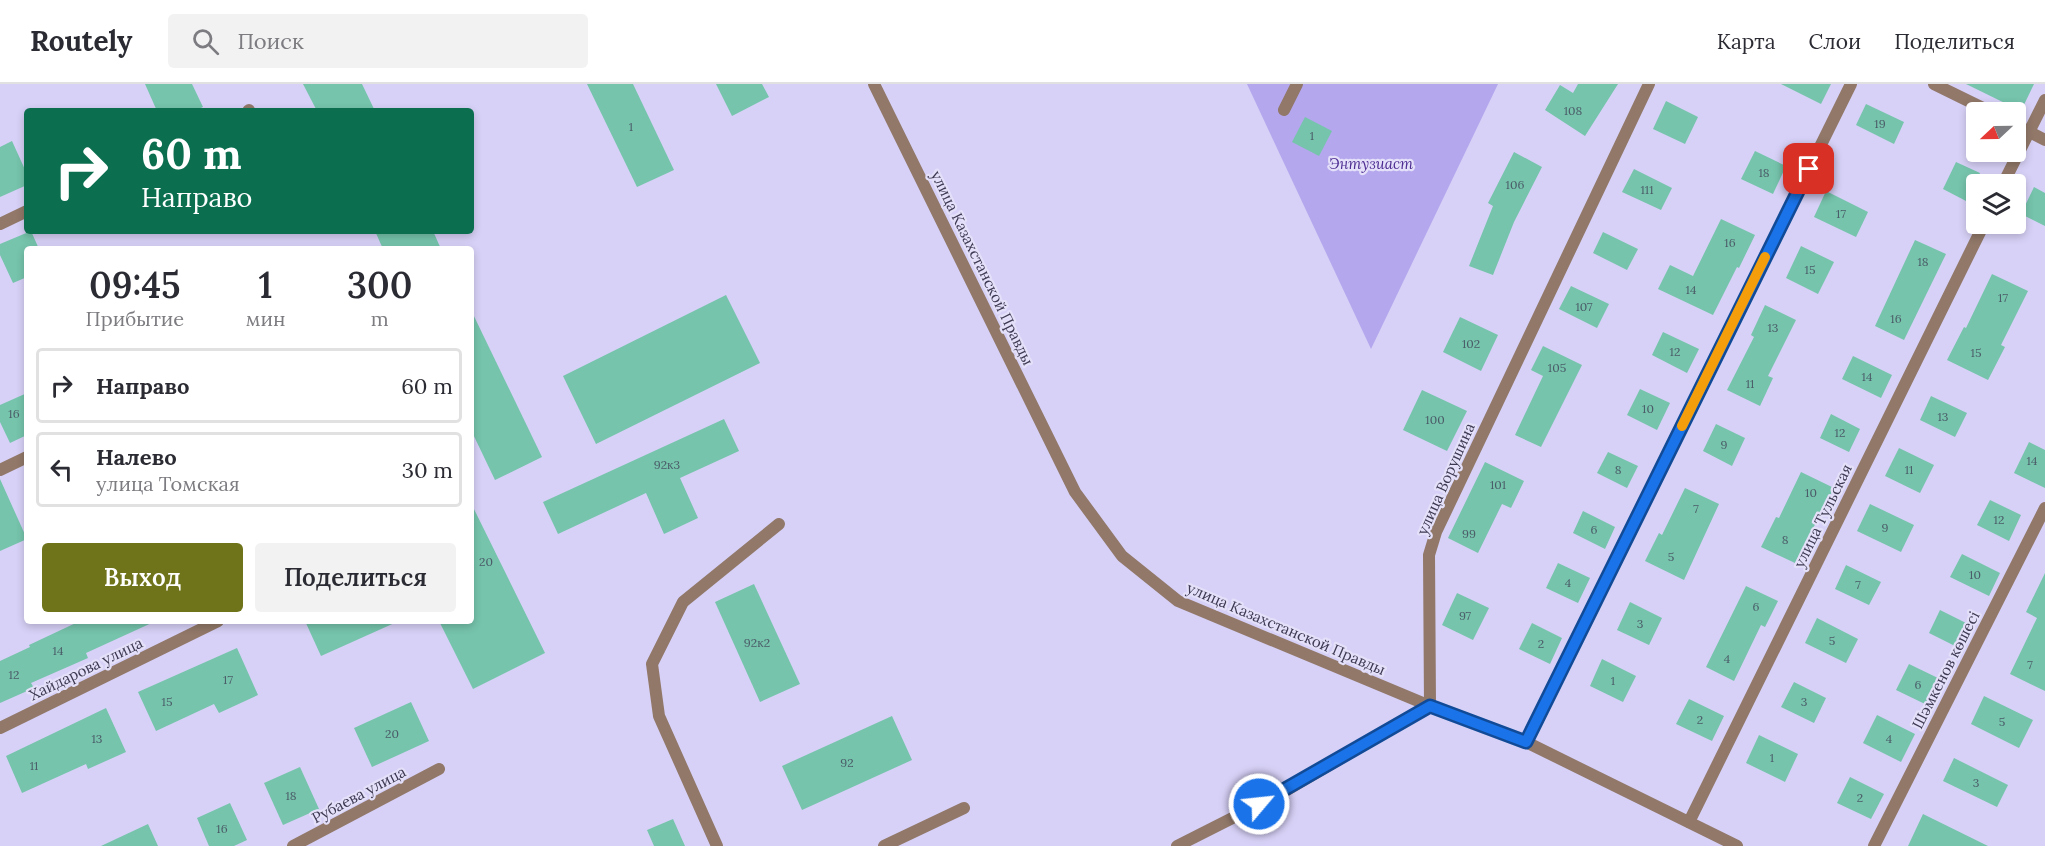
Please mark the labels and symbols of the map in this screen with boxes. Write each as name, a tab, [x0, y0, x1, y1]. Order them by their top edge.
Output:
north arrow	[1966, 102, 2026, 162]
house number: 108	[1564, 103, 1583, 118]
house number: 19	[1874, 116, 1886, 131]
house number: 1	[629, 119, 633, 134]
house number: 1	[1310, 128, 1314, 143]
pin	[1783, 143, 1834, 194]
park label: Энтузиаст	[1329, 154, 1413, 173]
house number: 18	[1758, 165, 1770, 180]
street label: улица Казахстанской Правды	[927, 167, 1038, 368]
house number: 106	[1506, 177, 1524, 192]
house number: 111	[1640, 182, 1654, 197]
house number: 17	[1836, 206, 1846, 221]
house number: 16	[1724, 235, 1736, 250]
house number: 18	[1917, 254, 1929, 269]
house number: 15	[1805, 262, 1815, 277]
house number: 14	[1686, 282, 1697, 297]
house number: 17	[1998, 290, 2008, 305]
house number: 107	[1575, 299, 1593, 314]
house number: 16	[1890, 311, 1902, 326]
house number: 13	[1767, 320, 1779, 335]
house number: 102	[1462, 336, 1480, 351]
house number: 12	[1670, 344, 1680, 359]
house number: 15	[1971, 345, 1981, 360]
house number: 105	[1548, 360, 1566, 375]
house number: 14	[1862, 369, 1873, 384]
house number: 11	[1746, 376, 1754, 391]
house number: 10	[1642, 401, 1654, 416]
house number: 16	[8, 406, 20, 421]
house number: 13	[1937, 409, 1949, 424]
house number: 100	[1425, 412, 1445, 427]
street label: улица Ворушина	[1412, 419, 1479, 538]
house number: 12	[1835, 425, 1845, 440]
house number: 9	[1721, 437, 1728, 452]
house number: 14	[2027, 453, 2038, 468]
house number: 92к3	[654, 457, 681, 472]
street label: улица Тульская	[1789, 461, 1856, 571]
house number: 8	[1615, 462, 1622, 477]
house number: 11	[1905, 462, 1913, 477]
house number: 101	[1490, 477, 1506, 492]
house number: 10	[1805, 485, 1817, 500]
house number: 7	[1693, 501, 1699, 516]
house number: 12	[1994, 512, 2004, 527]
house number: 9	[1882, 520, 1889, 535]
house number: 6	[1591, 522, 1598, 537]
house number: 99	[1462, 526, 1476, 541]
house number: 8	[1782, 532, 1789, 547]
house number: 5	[1668, 549, 1674, 564]
house number: 20	[479, 554, 493, 569]
house number: 10	[1969, 567, 1981, 582]
house number: 4	[1565, 575, 1572, 590]
house number: 7	[1855, 577, 1861, 592]
street label: улица Казахстанской Правды	[1184, 578, 1388, 679]
house number: 6	[1753, 599, 1760, 614]
house number: 97	[1459, 608, 1472, 623]
street label: Шәмкенов көшесі	[1908, 608, 1983, 732]
house number: 3	[1637, 616, 1644, 631]
street label: Хайдарова улица	[26, 633, 146, 704]
house number: 5	[1829, 633, 1835, 648]
house number: 92к2	[744, 635, 770, 650]
house number: 2	[1538, 636, 1544, 651]
house number: 14	[53, 643, 64, 658]
house number: 4	[1724, 651, 1731, 666]
house number: 7	[2027, 657, 2033, 672]
house number: 12	[9, 667, 19, 682]
house number: 17	[223, 672, 233, 687]
house number: 1	[1611, 673, 1615, 688]
house number: 6	[1915, 677, 1922, 692]
house number: 15	[162, 694, 172, 709]
house number: 3	[1801, 694, 1808, 709]
house number: 2	[1697, 712, 1703, 727]
house number: 5	[1999, 714, 2005, 729]
house number: 20	[385, 726, 399, 741]
house number: 13	[91, 731, 103, 746]
house number: 4	[1886, 731, 1893, 746]
house number: 1	[1770, 750, 1774, 765]
house number: 92	[840, 755, 854, 770]
house number: 11	[30, 758, 38, 773]
street label: Рубаева улица	[309, 762, 409, 827]
position arrow	[1227, 772, 1291, 836]
house number: 3	[1973, 775, 1980, 790]
house number: 18	[285, 788, 297, 803]
house number: 2	[1857, 790, 1863, 805]
house number: 16	[216, 821, 228, 836]

